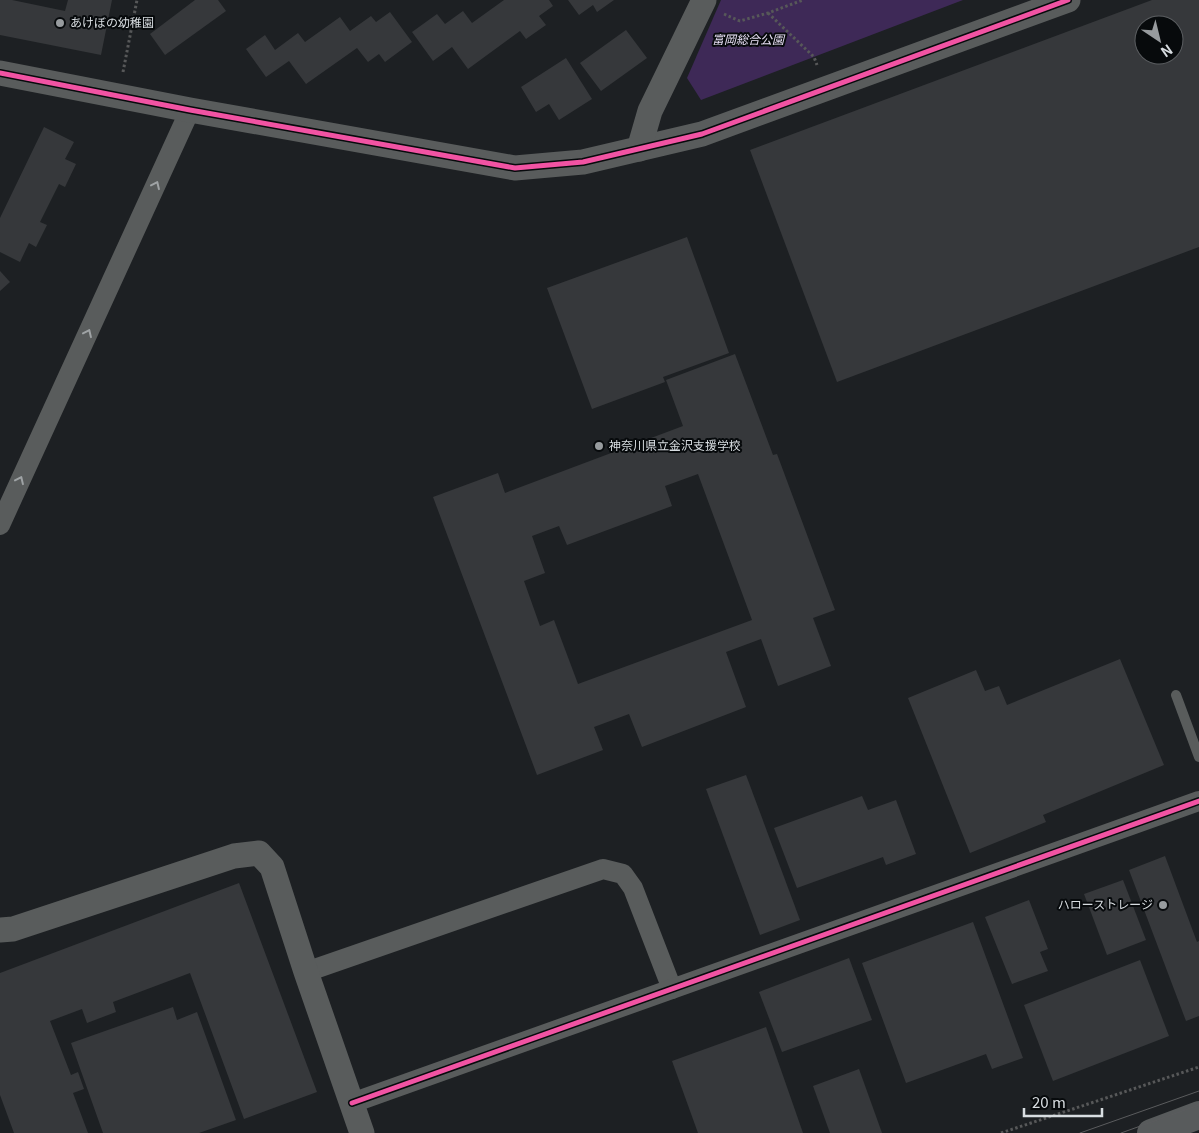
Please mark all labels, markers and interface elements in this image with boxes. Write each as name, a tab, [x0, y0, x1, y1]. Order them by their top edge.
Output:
place label: あけぼの幼稚園	[70, 13, 154, 30]
north arrow	[1134, 15, 1184, 65]
marker: あけぼの幼稚園	[54, 17, 66, 29]
park label: 富岡総合公園	[712, 30, 786, 47]
text: N	[1157, 40, 1177, 63]
one-way arrow	[149, 181, 160, 190]
one-way arrow	[82, 329, 92, 338]
place label: 神奈川県立金沢支援学校	[609, 436, 741, 453]
marker: 神奈川県立金沢支援学校	[593, 440, 605, 452]
one-way arrow	[14, 476, 25, 485]
place label: ハローストレージ	[1058, 895, 1153, 912]
marker: ハローストレージ	[1157, 899, 1169, 911]
scale bar	[1024, 1086, 1102, 1118]
text: 20 m	[1032, 1091, 1066, 1112]

